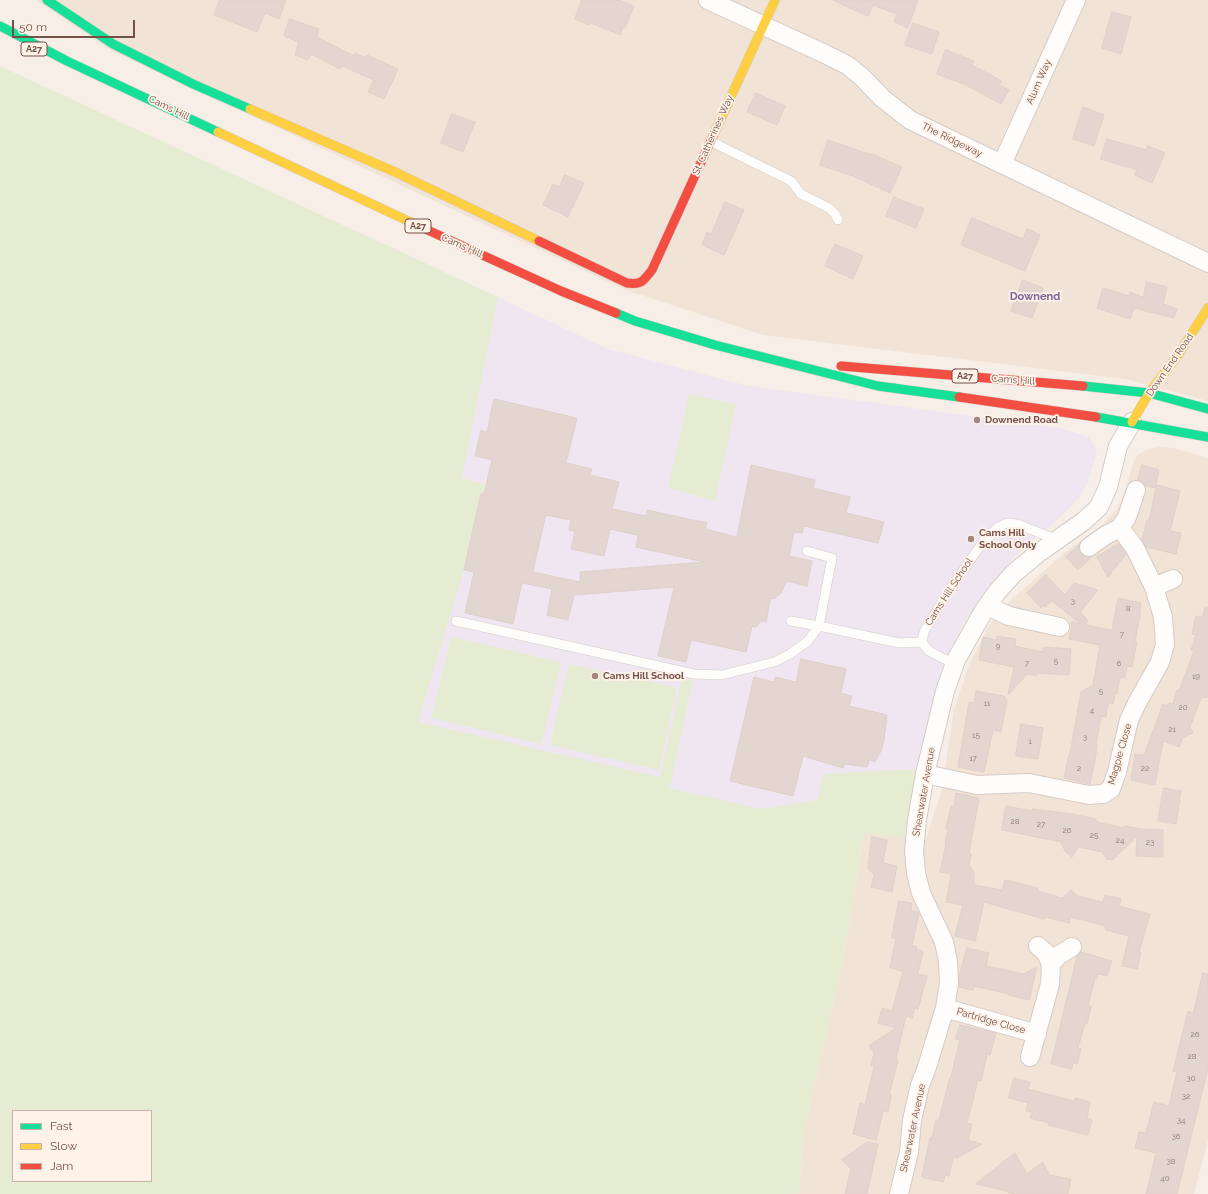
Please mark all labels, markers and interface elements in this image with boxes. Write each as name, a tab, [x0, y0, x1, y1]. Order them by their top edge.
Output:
scale bar	[14, 12, 137, 38]
text: 50 m	[19, 20, 47, 34]
road number: A27	[21, 42, 47, 56]
street label: Alum Way	[1024, 58, 1054, 106]
street label: Cams Hill	[147, 93, 191, 123]
street label: St. Catherines Way	[690, 93, 736, 177]
street label: The Ridgeway	[920, 120, 984, 160]
road number: A27	[405, 219, 431, 233]
street label: Cams Hill	[440, 232, 484, 260]
district label: Downend	[1010, 290, 1060, 304]
street label: Down End Road	[1144, 331, 1196, 399]
road number: A27	[952, 369, 978, 383]
street label: Cams Hill	[991, 372, 1035, 388]
place label: Downend Road	[985, 414, 1058, 426]
marker: Downend Road	[972, 415, 982, 425]
place label: Cams Hill School Only	[979, 527, 1036, 550]
marker: Cams Hill School Only	[966, 534, 976, 544]
street label: Cams Hill School	[923, 556, 975, 628]
house number: 3	[1071, 597, 1075, 607]
house number: 8	[1126, 604, 1130, 614]
house number: 7	[1120, 630, 1124, 640]
house number: 9	[996, 642, 1000, 652]
house number: 5	[1054, 657, 1058, 667]
house number: 7	[1025, 659, 1029, 669]
house number: 6	[1117, 659, 1121, 669]
place label: Cams Hill School	[603, 670, 684, 682]
marker: Cams Hill School	[590, 671, 600, 681]
house number: 19	[1192, 672, 1200, 682]
house number: 5	[1099, 687, 1103, 697]
house number: 11	[984, 699, 990, 709]
house number: 20	[1178, 703, 1188, 713]
house number: 4	[1090, 706, 1094, 716]
street label: Magpie Close	[1106, 722, 1134, 786]
house number: 21	[1168, 725, 1176, 735]
house number: 15	[972, 731, 980, 741]
house number: 3	[1083, 733, 1087, 743]
house number: 1	[1028, 737, 1032, 747]
street label: Shearwater Avenue	[910, 746, 938, 838]
house number: 17	[969, 754, 977, 764]
house number: 2	[1077, 764, 1081, 774]
house number: 22	[1141, 764, 1149, 774]
house number: 28	[1011, 817, 1019, 827]
house number: 27	[1037, 820, 1045, 830]
house number: 26	[1063, 826, 1071, 836]
house number: 25	[1090, 831, 1098, 841]
house number: 24	[1116, 836, 1124, 846]
house number: 23	[1146, 838, 1154, 848]
street label: Partridge Close	[955, 1005, 1027, 1037]
house number: 26	[1191, 1030, 1199, 1040]
house number: 28	[1188, 1052, 1196, 1062]
house number: 30	[1186, 1074, 1196, 1084]
street label: Shearwater Avenue	[898, 1083, 928, 1173]
house number: 32	[1182, 1092, 1190, 1102]
legend	[12, 1110, 152, 1182]
house number: 34	[1177, 1116, 1185, 1126]
text: Fast	[50, 1119, 73, 1133]
house number: 36	[1171, 1132, 1181, 1142]
text: Slow	[50, 1139, 77, 1153]
house number: 38	[1166, 1157, 1176, 1167]
text: Jam	[50, 1159, 73, 1173]
house number: 40	[1160, 1174, 1170, 1184]

